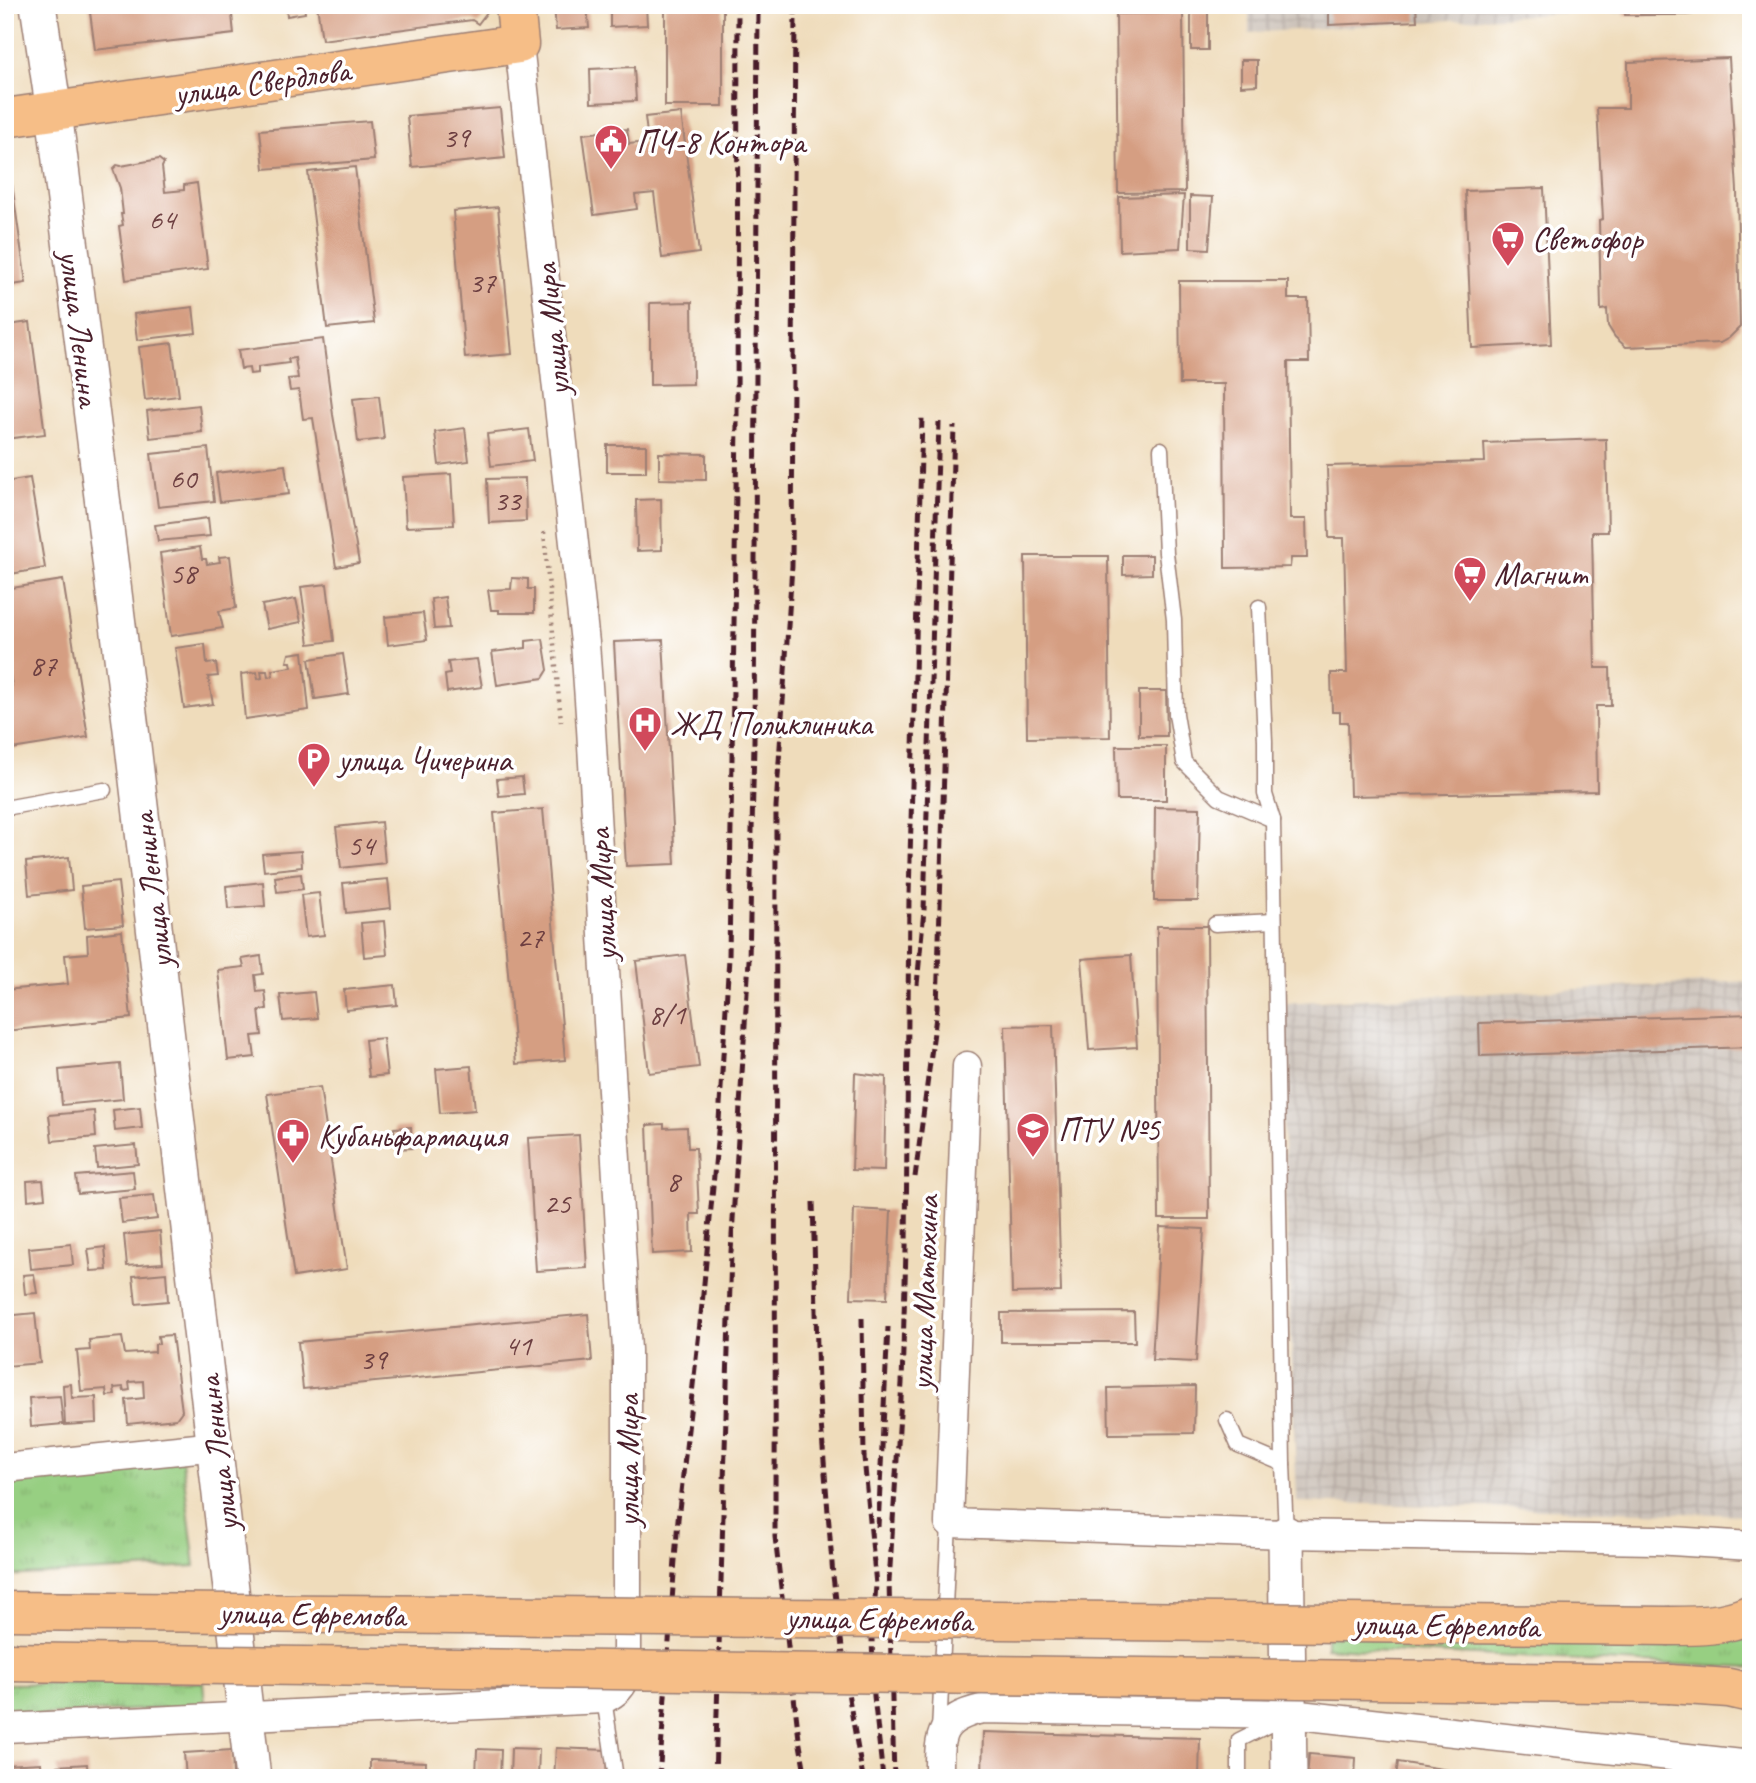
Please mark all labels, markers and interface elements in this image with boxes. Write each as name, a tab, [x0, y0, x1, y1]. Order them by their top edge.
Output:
street label: улица Свердлова	[170, 49, 355, 115]
house number: 39	[443, 118, 472, 156]
place label: ПЧ-8 Контора	[636, 121, 807, 163]
public building icon: ПЧ-8 Контора	[592, 122, 630, 171]
house number: 64	[149, 200, 178, 238]
place label: Светофор	[1532, 218, 1644, 260]
supermarket icon: Светофор	[1489, 219, 1527, 268]
street label: улица Ленина	[49, 246, 111, 411]
street label: улица Мира	[524, 260, 580, 400]
house number: 37	[469, 263, 497, 301]
house number: 60	[170, 459, 199, 497]
house number: 33	[494, 481, 523, 519]
place label: Магнит	[1494, 553, 1589, 595]
house number: 58	[170, 554, 199, 592]
supermarket icon: Магнит	[1451, 554, 1489, 603]
house number: 87	[30, 646, 58, 684]
place label: ЖД Поликлиника	[670, 703, 874, 745]
hospital icon: ЖД Поликлиника	[626, 704, 664, 753]
place label: улица Чичерина	[336, 739, 514, 781]
parking icon: улица Чичерина	[295, 740, 333, 789]
street label: улица Ленина	[121, 808, 183, 973]
house number: 54	[348, 826, 377, 864]
street label: улица Мира	[577, 826, 627, 964]
house number: 27	[517, 918, 545, 956]
house number: 8/1	[649, 995, 687, 1033]
place label: ПТУ №5	[1058, 1109, 1162, 1151]
school or university icon: ПТУ №5	[1014, 1110, 1052, 1159]
place label: Кубаньфармация	[318, 1115, 509, 1157]
pharmacy icon: Кубаньфармация	[274, 1116, 312, 1165]
house number: 8	[666, 1162, 682, 1200]
house number: 25	[544, 1184, 572, 1222]
street label: улица Матюхина	[900, 1192, 948, 1393]
house number: 41	[505, 1326, 533, 1364]
house number: 39	[360, 1340, 389, 1378]
street label: улица Ленина	[187, 1371, 249, 1536]
street label: улица Мира	[607, 1393, 649, 1529]
street label: улица Ефремова	[216, 1591, 408, 1637]
street label: улица Ефремова	[783, 1596, 975, 1642]
street label: улица Ефремова	[1350, 1602, 1542, 1648]

